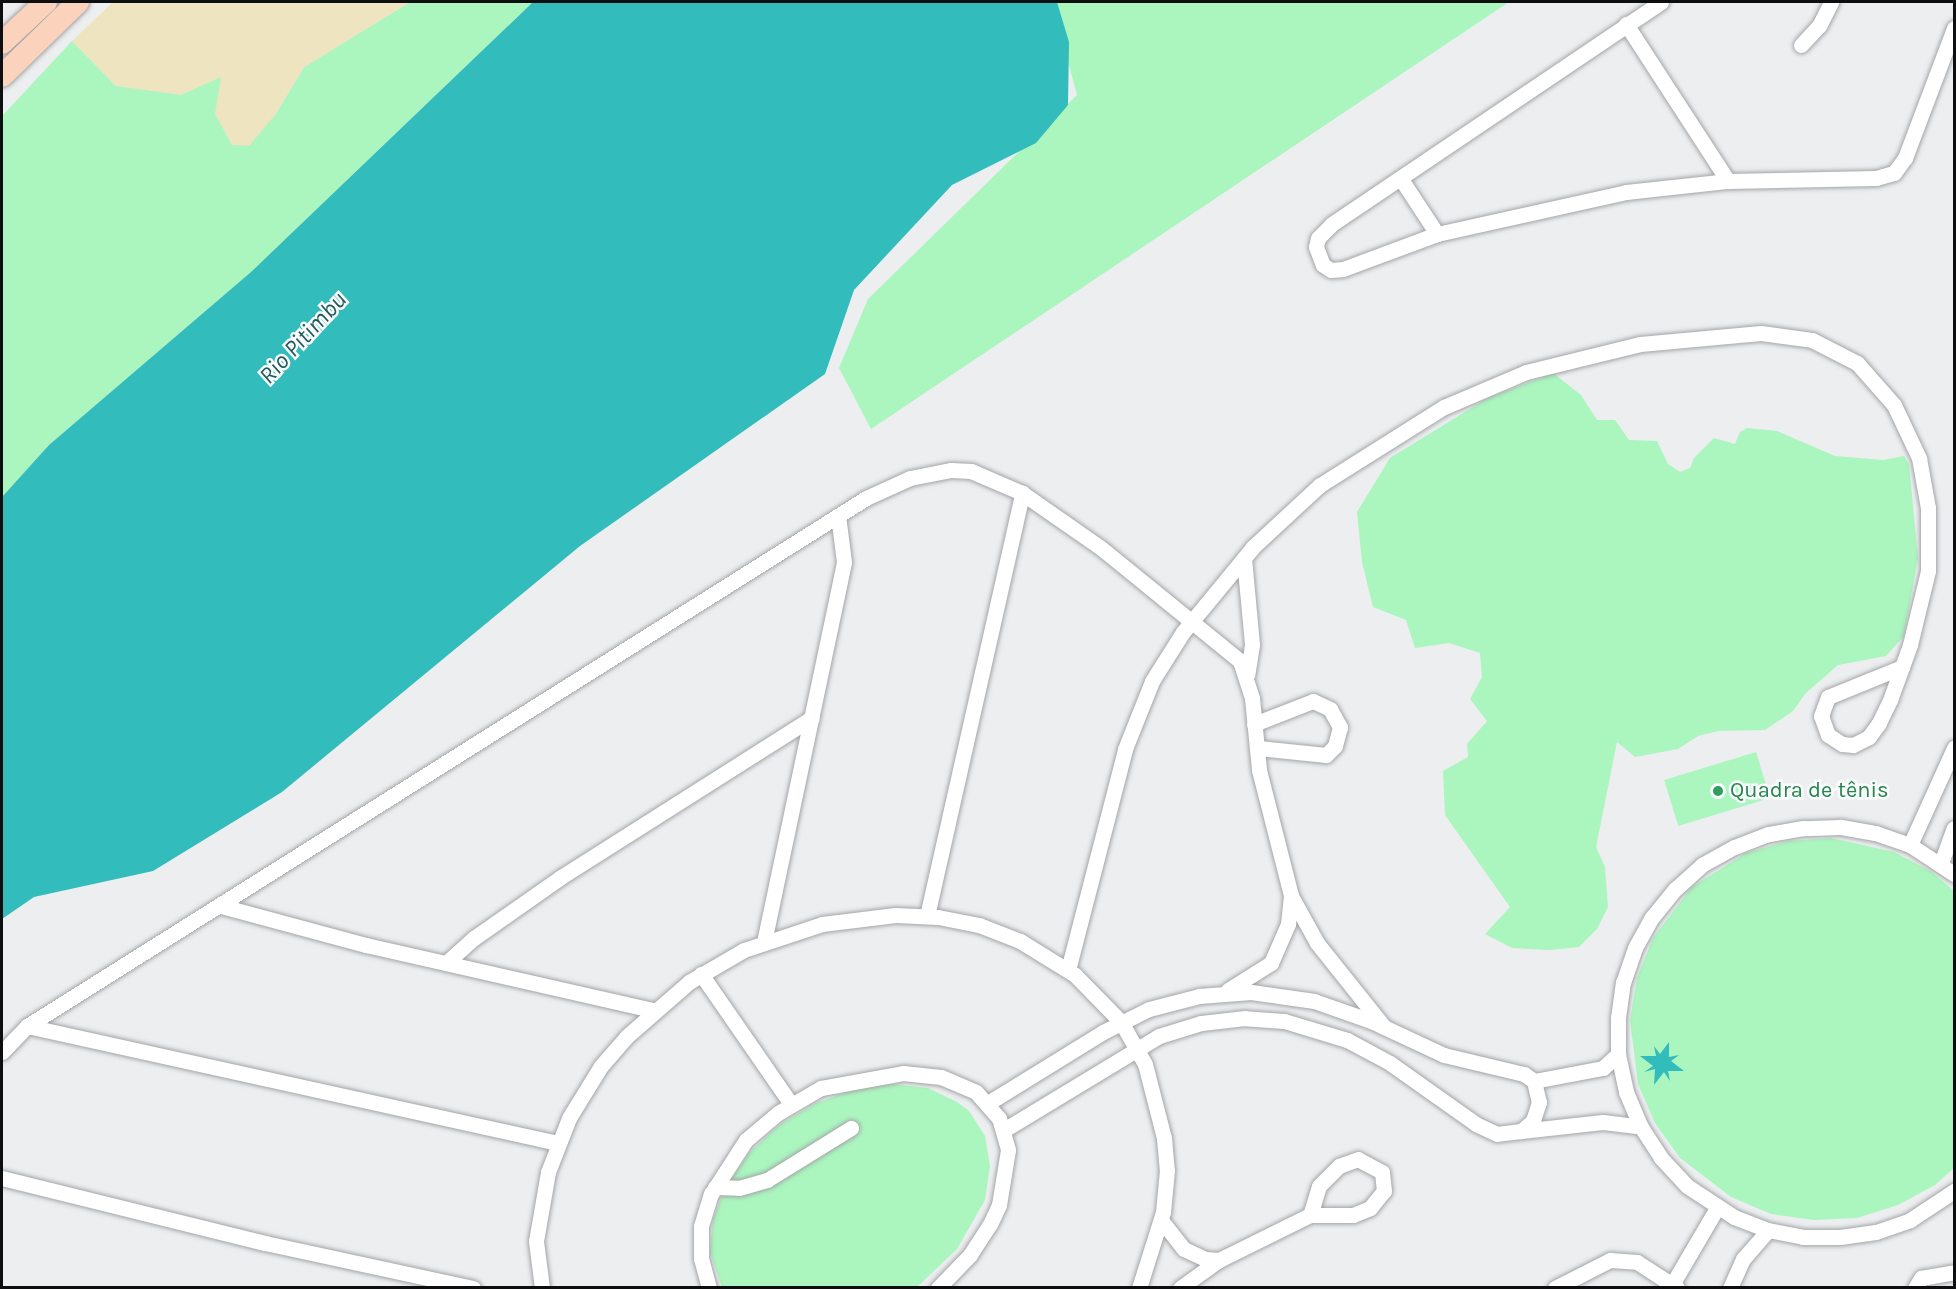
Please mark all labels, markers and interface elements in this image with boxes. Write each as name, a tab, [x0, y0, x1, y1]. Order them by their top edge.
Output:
water label: Rio Pitimbu	[253, 286, 353, 390]
place label: Quadra de tênis	[1730, 778, 1889, 804]
marker: Quadra de tênis	[1711, 784, 1725, 798]

